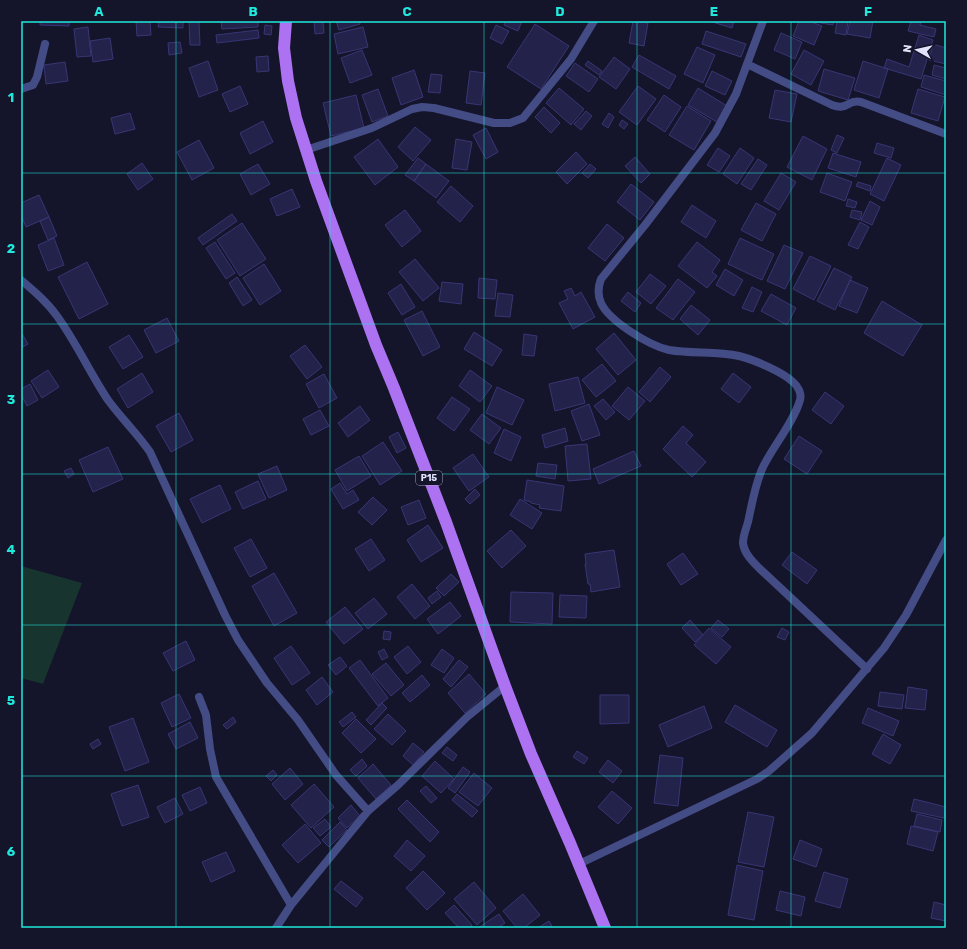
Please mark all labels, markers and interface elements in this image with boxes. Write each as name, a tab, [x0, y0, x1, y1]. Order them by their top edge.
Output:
text: A	[94, 4, 104, 19]
text: B	[248, 4, 258, 19]
text: C	[402, 4, 412, 19]
text: D	[555, 4, 565, 19]
text: E	[710, 4, 718, 19]
text: F	[864, 4, 872, 19]
north arrow	[897, 30, 937, 70]
text: N	[901, 44, 915, 54]
text: 1	[8, 90, 14, 105]
text: 2	[7, 241, 15, 256]
text: 3	[7, 392, 16, 407]
road number: P15	[416, 471, 442, 485]
text: 4	[7, 542, 16, 557]
text: 5	[7, 693, 15, 708]
text: 6	[7, 844, 16, 859]

